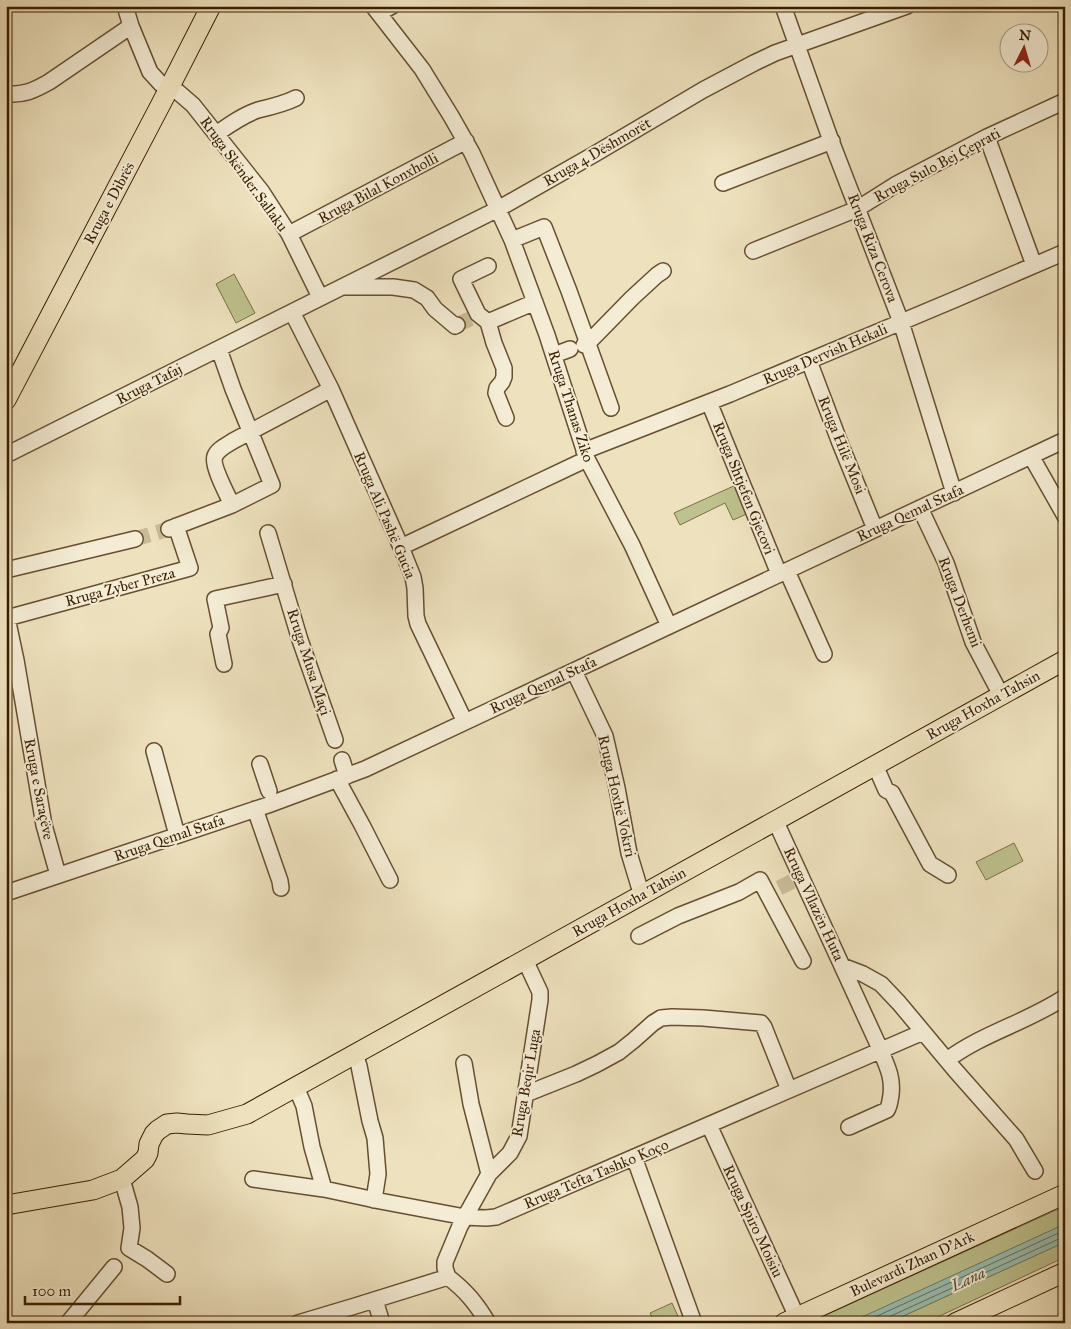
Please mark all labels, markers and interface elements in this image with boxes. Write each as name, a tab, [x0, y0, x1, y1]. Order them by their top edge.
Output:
north arrow	[998, 22, 1048, 72]
text: N	[1018, 27, 1032, 45]
street label: Rruga Skënder Sallaku	[196, 113, 292, 235]
street label: Rruga 4 Dëshmorët	[540, 113, 655, 190]
street label: Rruga Sulo Bej Çeprati	[871, 124, 1003, 206]
street label: Rruga Bilal Konxholli	[315, 149, 441, 227]
street label: Rruga e Dibrës	[80, 159, 138, 247]
street label: Rruga Riza Cerova	[844, 191, 902, 306]
street label: Rruga Dervish Hekali	[760, 320, 890, 388]
street label: Rruga Thanas Ziko	[544, 348, 598, 465]
street label: Rruga Tafaj	[113, 360, 185, 408]
street label: Rruga Hilë Mosi	[814, 393, 870, 497]
street label: Rruga Shtjefen Gjecovi	[709, 419, 779, 557]
street label: Rruga Ali Pashë Gucia	[350, 449, 420, 582]
street label: Rruga Qemal Stafa	[854, 480, 967, 546]
street label: Rruga Derhemi	[934, 554, 986, 650]
street label: Rruga Zyber Preza	[63, 564, 177, 610]
street label: Rruga Musa Maçi	[283, 606, 335, 718]
street label: Rruga Qemal Stafa	[487, 652, 600, 718]
street label: Rruga Hoxha Tahsin	[923, 666, 1043, 744]
street label: Rruga Hoxhë Vokrri	[594, 733, 640, 859]
street label: Rruga e Saraçëve	[20, 737, 58, 841]
street label: Rruga Qemal Stafa	[111, 810, 227, 865]
street label: Rruga Vllazën Huta	[780, 844, 848, 964]
street label: Rruga Hoxha Tahsin	[569, 863, 689, 941]
street label: Rruga Beqir Luga	[508, 1027, 545, 1139]
street label: Rruga Tefta Tashko Koço	[521, 1135, 671, 1213]
street label: Rruga Spiro Moisiu	[719, 1162, 787, 1280]
street label: Bulevardi Zhan D'Ark	[847, 1227, 977, 1301]
water label: Lana	[947, 1263, 988, 1296]
scale bar	[25, 1274, 180, 1306]
text: 100 m	[32, 1282, 72, 1300]

